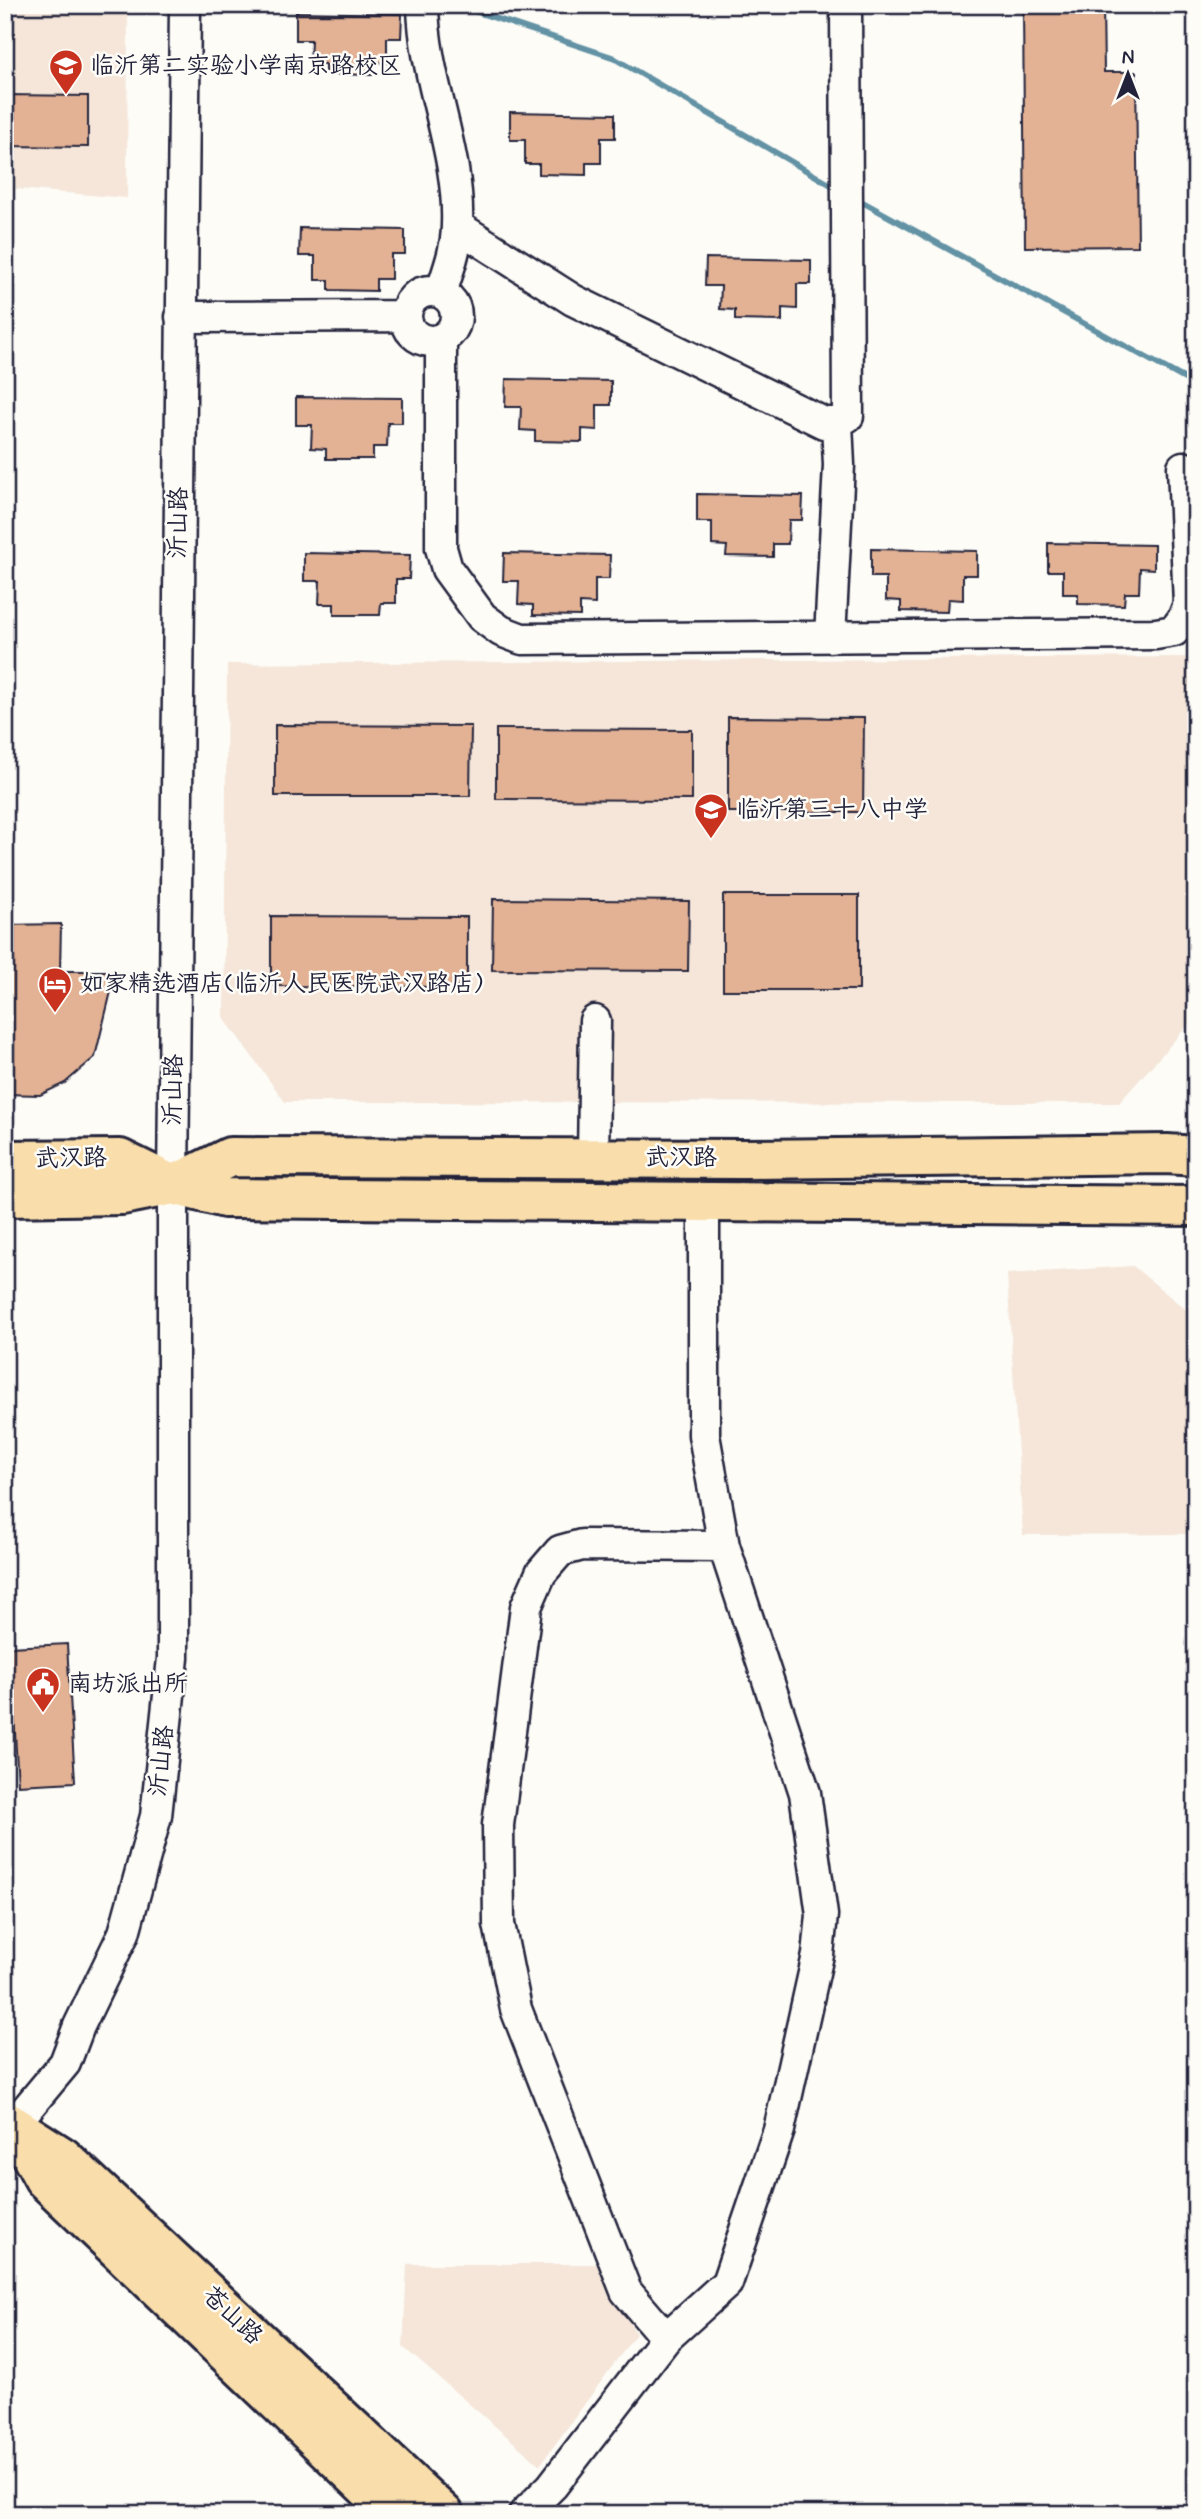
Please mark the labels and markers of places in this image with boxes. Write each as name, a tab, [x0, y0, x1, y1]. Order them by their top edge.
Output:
school or university icon: 临沂第二实验小学南京路校区	[47, 47, 85, 96]
place label: 临沂第二实验小学南京路校区	[90, 51, 402, 82]
school or university icon: 临沂第三十八中学	[692, 791, 730, 840]
place label: 临沂第三十八中学	[736, 795, 928, 826]
hotel icon: 如家精选酒店(临沂人民医院武汉路店)	[36, 965, 74, 1014]
place label: 如家精选酒店(临沂人民医院武汉路店)	[80, 969, 483, 1000]
public building icon: 南坊派出所	[24, 1665, 62, 1714]
place label: 南坊派出所	[68, 1669, 188, 1700]

